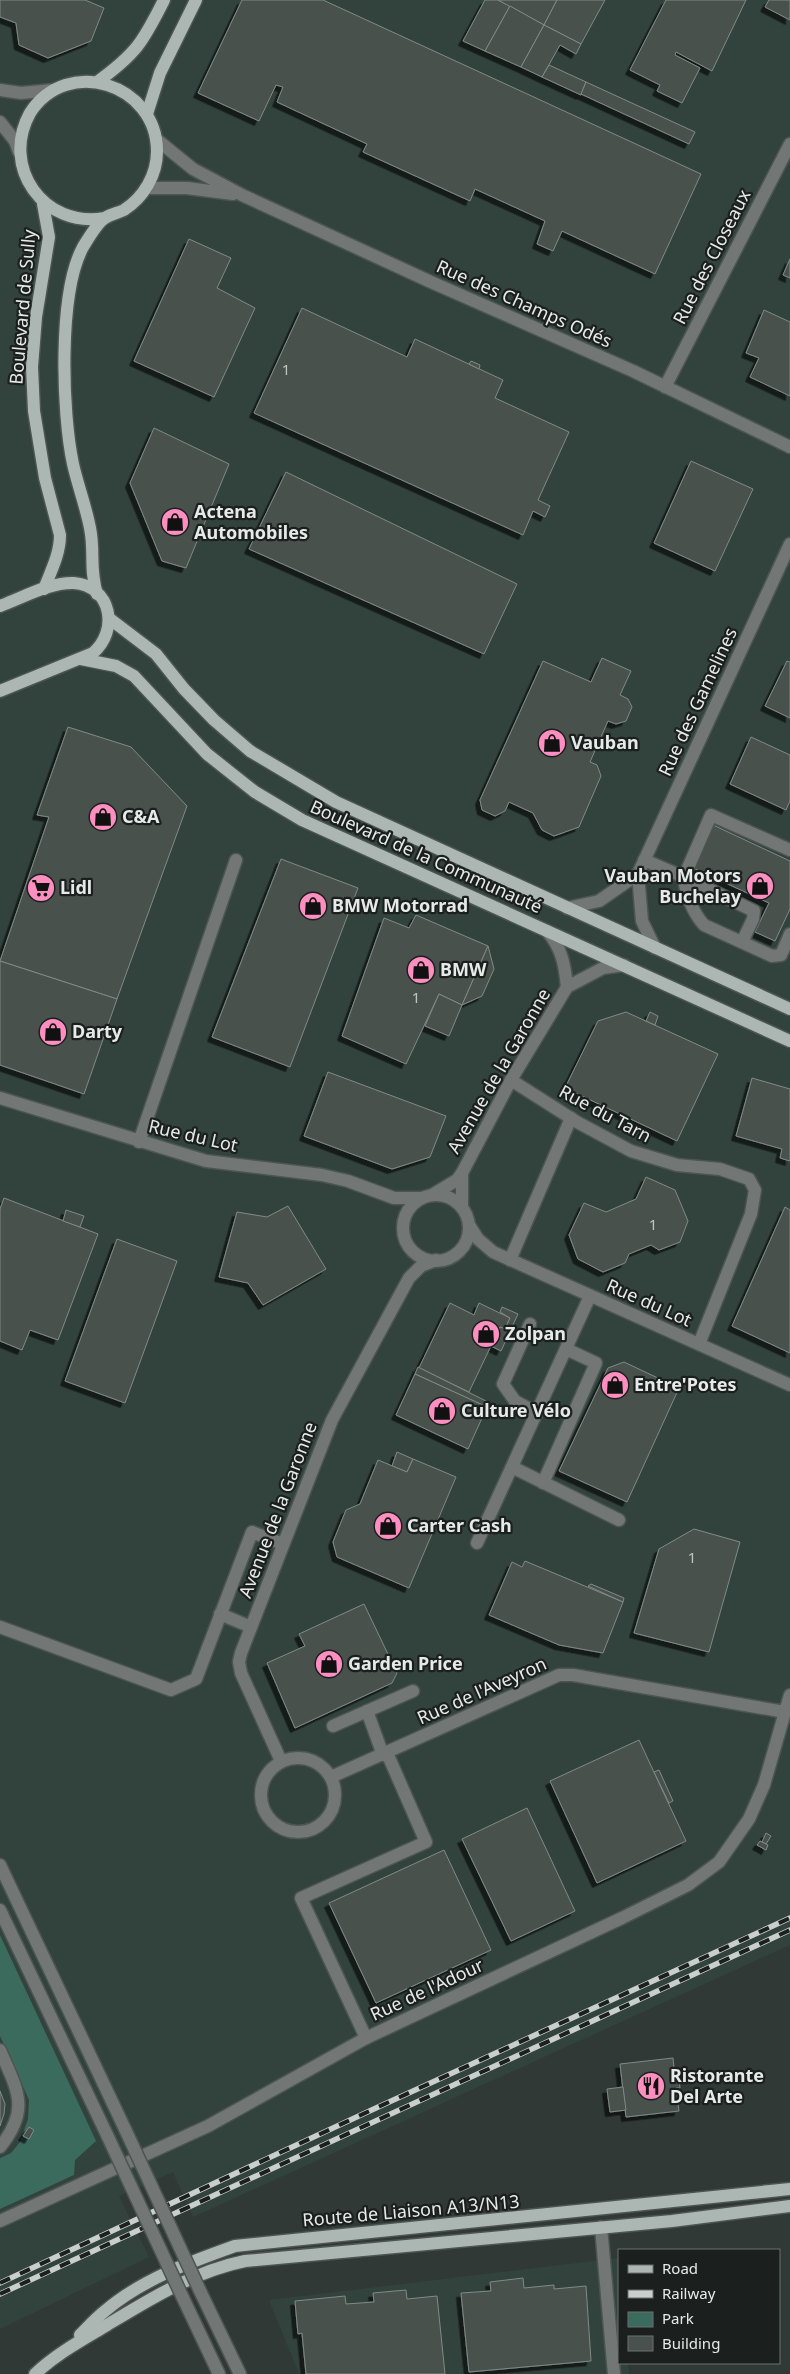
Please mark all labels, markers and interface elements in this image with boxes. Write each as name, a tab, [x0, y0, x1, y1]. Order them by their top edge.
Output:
street label: Rue des Closeaux	[667, 185, 756, 328]
street label: Boulevard de Sully	[3, 228, 41, 385]
street label: Rue des Champs Odés	[433, 254, 616, 353]
house number: 1	[282, 359, 290, 379]
place label: Actena Automobiles	[194, 499, 308, 544]
shop icon: Actena Automobiles	[160, 507, 190, 537]
street label: Rue des Gamelines	[652, 624, 742, 780]
shop icon: Vauban	[537, 728, 567, 758]
place label: Vauban	[571, 730, 639, 754]
street label: Boulevard de la Communauté	[307, 794, 546, 918]
shop icon: C&A	[88, 802, 118, 832]
place label: C&A	[122, 804, 160, 828]
place label: Vauban Motors Buchelay	[604, 863, 742, 908]
shop icon: Vauban Motors Buchelay	[745, 871, 775, 901]
supermarket icon: Lidl	[26, 873, 56, 903]
place label: Lidl	[60, 875, 92, 899]
shop icon: BMW Motorrad	[298, 891, 328, 921]
place label: BMW Motorrad	[332, 893, 468, 917]
shop icon: BMW	[406, 955, 436, 985]
place label: BMW	[440, 957, 487, 981]
street label: Avenue de la Garonne	[441, 984, 555, 1157]
house number: 1	[412, 987, 420, 1007]
shop icon: Darty	[38, 1017, 68, 1047]
place label: Darty	[72, 1019, 123, 1043]
street label: Rue du Tarn	[555, 1079, 656, 1147]
street label: Rue du Lot	[146, 1113, 241, 1157]
house number: 1	[649, 1214, 657, 1234]
street label: Rue du Lot	[603, 1273, 696, 1332]
shop icon: Zolpan	[471, 1319, 501, 1349]
place label: Zolpan	[505, 1321, 566, 1345]
shop icon: Entre'Potes	[600, 1370, 630, 1400]
place label: Entre'Potes	[634, 1372, 737, 1396]
shop icon: Culture Vélo	[427, 1396, 457, 1426]
place label: Culture Vélo	[461, 1398, 571, 1422]
street label: Avenue de la Garonne	[232, 1418, 322, 1601]
shop icon: Carter Cash	[373, 1511, 403, 1541]
place label: Carter Cash	[407, 1513, 512, 1537]
house number: 1	[688, 1547, 696, 1567]
shop icon: Garden Price	[314, 1649, 344, 1679]
place label: Garden Price	[348, 1651, 463, 1675]
street label: Rue de l'Aveyron	[413, 1651, 550, 1729]
street label: Rue de l'Adour	[366, 1952, 488, 2026]
place label: Ristorante Del Arte	[670, 2063, 764, 2108]
restaurant icon: Ristorante Del Arte	[636, 2071, 666, 2101]
street label: Route de Liaison A13/N13	[301, 2189, 520, 2231]
legend	[618, 2249, 780, 2364]
text: Road	[662, 2258, 698, 2278]
text: Railway	[662, 2283, 716, 2303]
text: Park	[662, 2308, 694, 2328]
text: Building	[662, 2333, 720, 2353]

